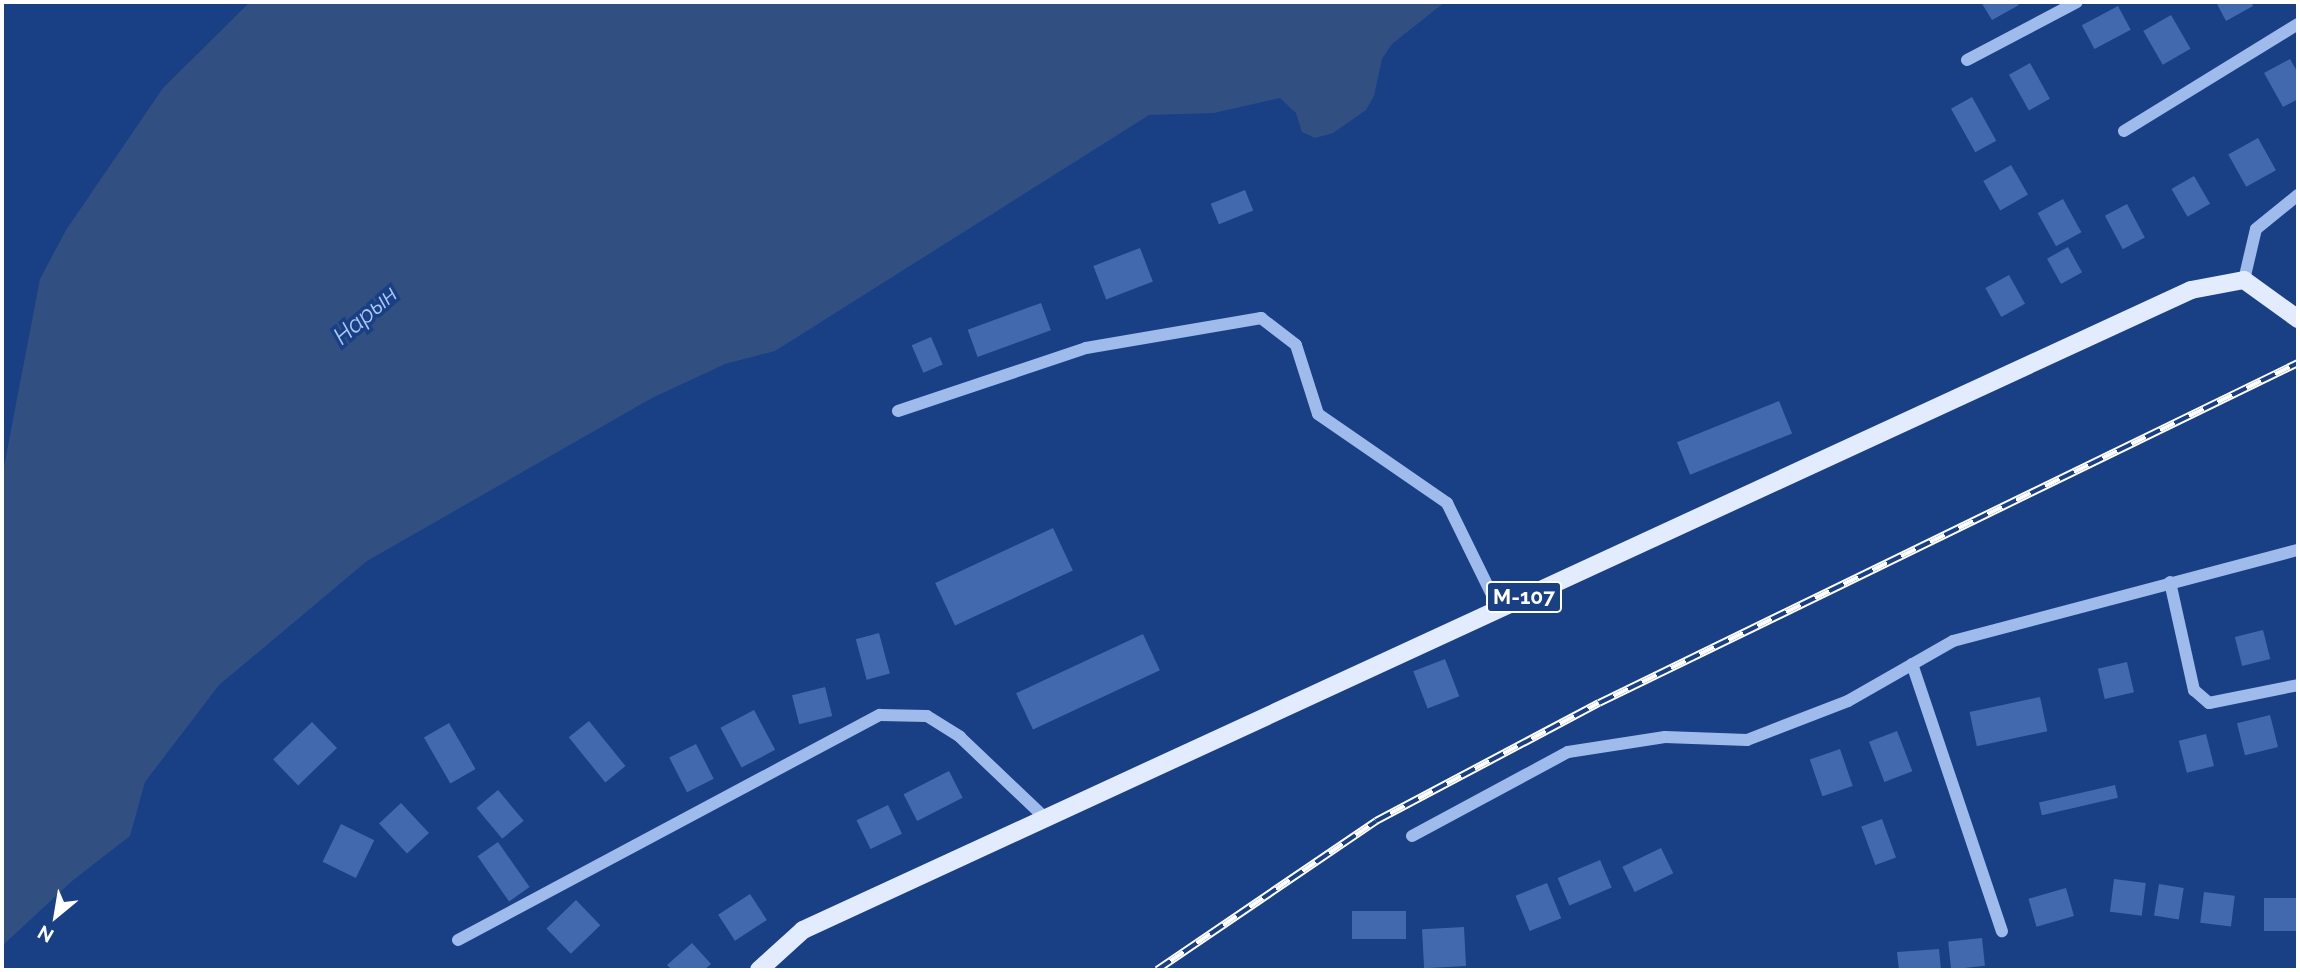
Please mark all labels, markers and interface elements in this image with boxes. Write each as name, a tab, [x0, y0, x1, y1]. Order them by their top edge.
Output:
water label: Нарын	[327, 279, 403, 351]
road number: М-107	[1486, 580, 1562, 614]
north arrow	[21, 881, 91, 951]
text: N	[34, 921, 57, 947]

